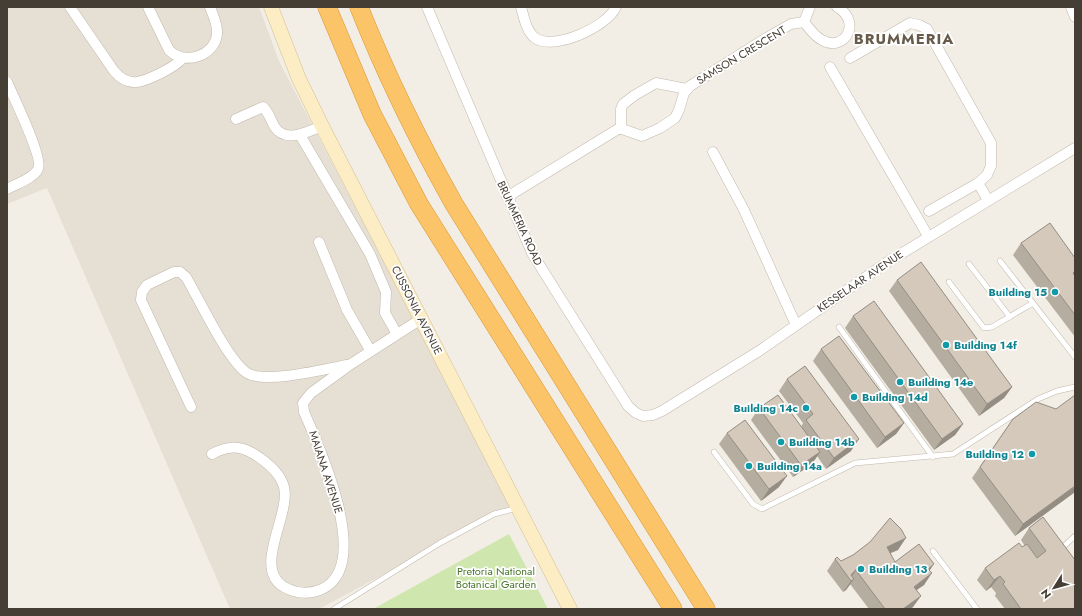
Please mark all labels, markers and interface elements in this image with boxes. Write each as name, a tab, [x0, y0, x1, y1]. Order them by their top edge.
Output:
street label: SAMSON CRESCENT	[693, 22, 789, 88]
district label: BRUMMERIA	[854, 28, 954, 50]
street label: BRUMMERIA ROAD	[493, 178, 547, 268]
street label: KESSELAAR AVENUE	[814, 246, 906, 316]
street label: CUSSONIA AVENUE	[388, 263, 446, 357]
place label: Building 15	[989, 284, 1047, 300]
marker: Building 15	[1050, 287, 1060, 297]
place label: Building 14f	[954, 337, 1018, 353]
marker: Building 14f	[941, 340, 951, 350]
place label: Building 14e	[908, 374, 973, 390]
marker: Building 14e	[895, 377, 905, 387]
place label: Building 14d	[862, 389, 928, 405]
marker: Building 14d	[849, 392, 859, 402]
place label: Building 14c	[733, 400, 798, 416]
marker: Building 14c	[801, 403, 811, 413]
street label: MAIANA AVENUE	[305, 429, 347, 515]
place label: Building 14b	[789, 434, 855, 450]
marker: Building 14b	[776, 437, 786, 447]
place label: Building 12	[965, 446, 1024, 462]
marker: Building 12	[1027, 449, 1037, 459]
place label: Building 14a	[757, 458, 822, 474]
marker: Building 14a	[744, 461, 754, 471]
place label: Building 13	[869, 561, 927, 577]
park label: Pretoria National Botanical Garden	[456, 563, 536, 592]
marker: Building 13	[856, 564, 866, 574]
north arrow	[1034, 568, 1074, 608]
text: N	[1037, 586, 1055, 602]

